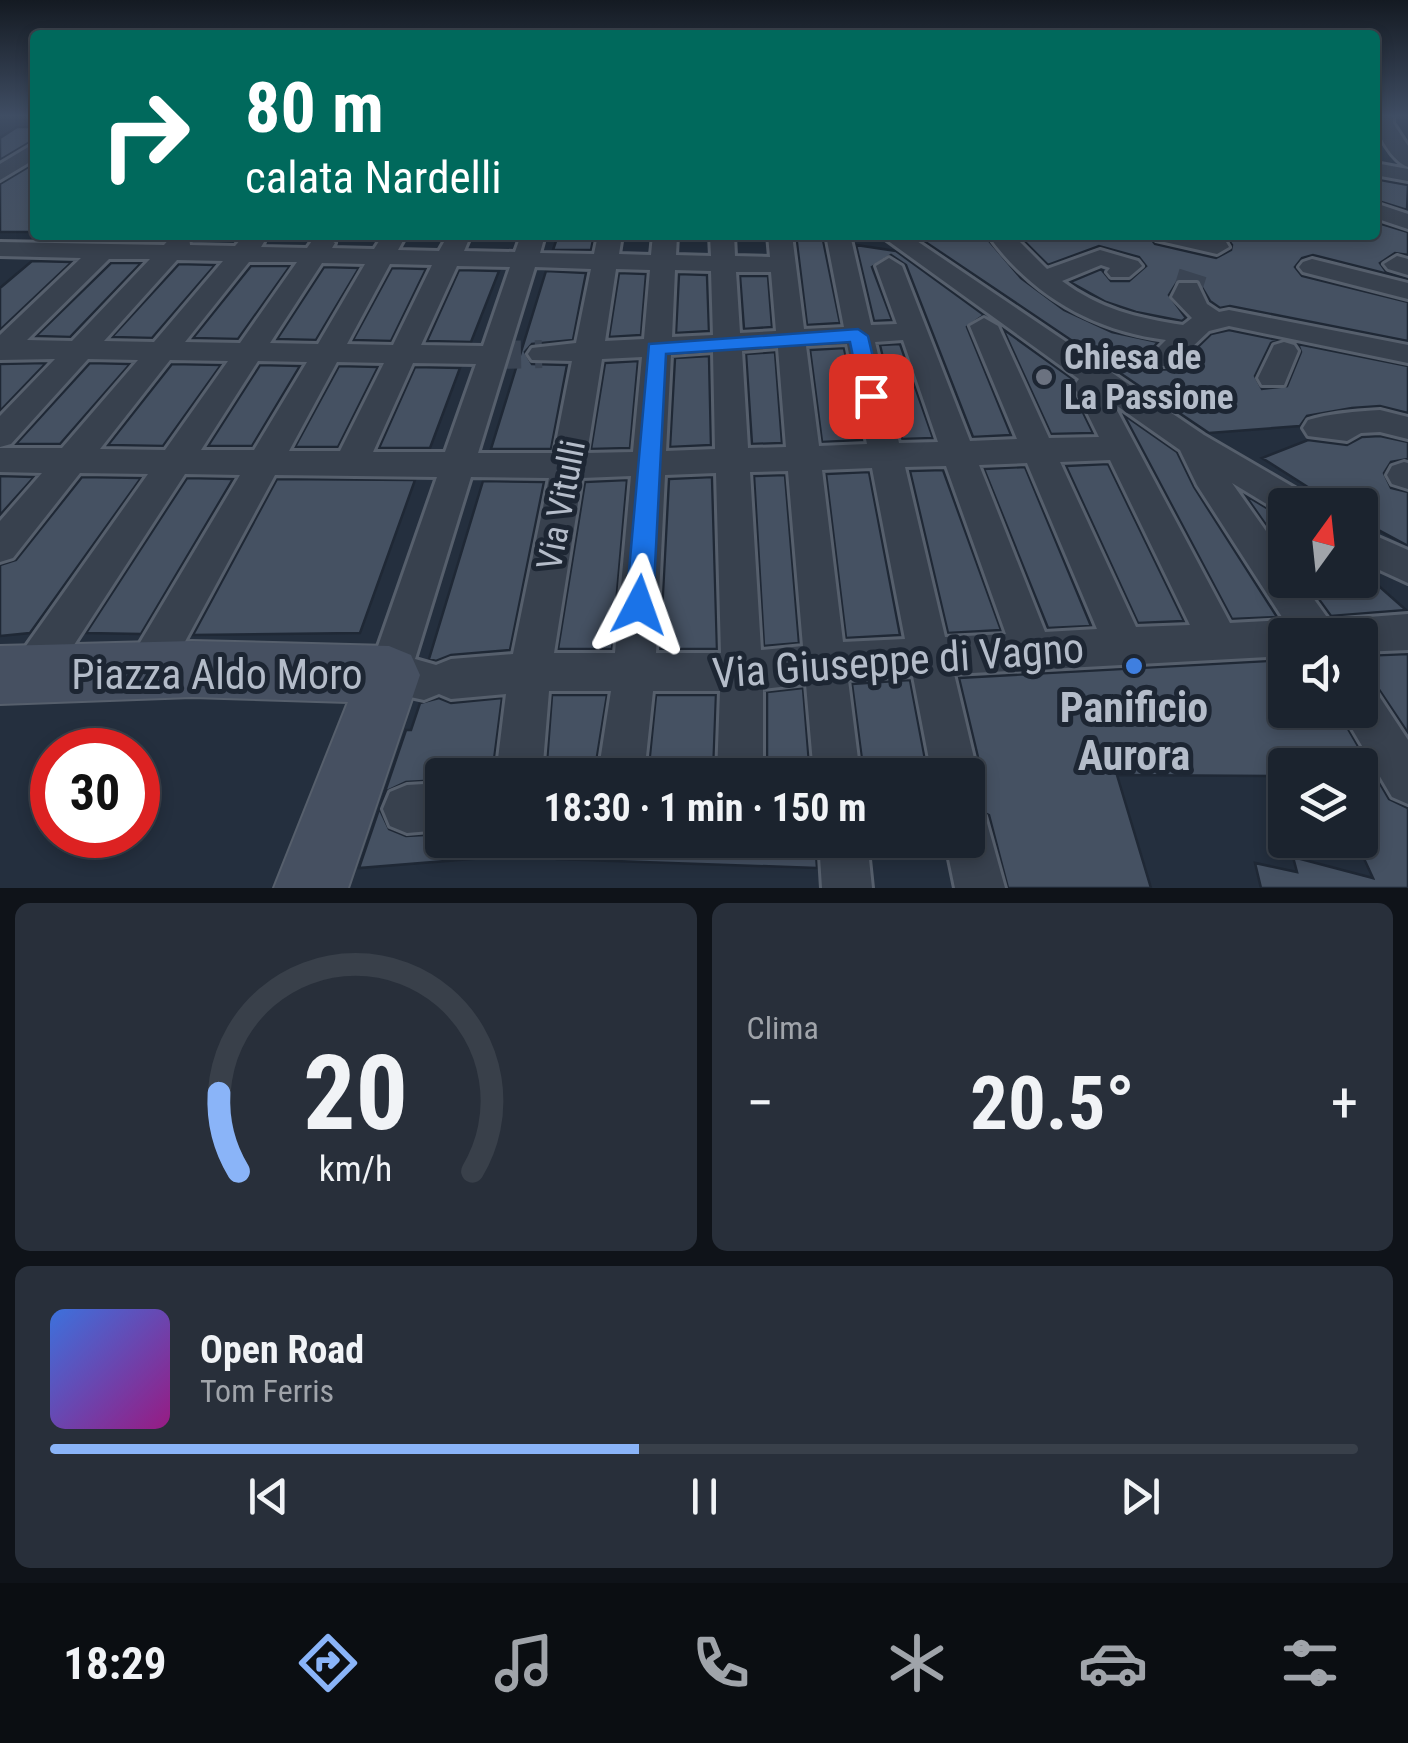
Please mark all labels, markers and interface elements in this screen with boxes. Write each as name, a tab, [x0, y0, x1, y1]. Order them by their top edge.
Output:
text: 80 m	[245, 67, 384, 149]
icon: right	[80, 70, 210, 200]
text: calata Nardelli	[245, 151, 502, 204]
place label: Chiesa de La Passione	[1064, 337, 1234, 418]
pin	[829, 354, 914, 439]
marker: Chiesa de La Passione	[1033, 366, 1055, 388]
icon: arrive	[844, 369, 899, 424]
street label: Via Vitulli	[529, 437, 594, 574]
north arrow	[1268, 488, 1378, 598]
map controls	[1268, 488, 1378, 858]
position arrow	[587, 553, 691, 657]
button: sound	[1268, 618, 1378, 728]
street label: Via Giuseppe di Vagno	[711, 623, 1085, 698]
street label: Piazza Aldo Moro	[71, 650, 363, 699]
marker: Panificio Aurora	[1123, 655, 1145, 677]
place label: Panificio Aurora	[1060, 683, 1208, 780]
speed limit sign: 30	[30, 728, 160, 858]
button: layers	[1268, 748, 1378, 858]
text: 18:30 · 1 min · 150 m	[544, 786, 866, 830]
text: Clima	[747, 1009, 819, 1047]
text: 20	[303, 1033, 408, 1154]
text: 20.5°	[970, 1059, 1135, 1147]
text: −	[747, 1071, 774, 1135]
text: +	[1331, 1071, 1358, 1135]
text: km/h	[319, 1148, 393, 1190]
text: Open Road	[200, 1328, 364, 1372]
text: Tom Ferris	[200, 1372, 334, 1410]
icon: previous	[241, 1469, 296, 1524]
icon: pause	[677, 1469, 732, 1524]
icon: next	[1113, 1469, 1168, 1524]
icon: directions	[293, 1628, 363, 1698]
icon: music	[489, 1628, 559, 1698]
icon: phone	[686, 1628, 756, 1698]
icon: climate	[882, 1628, 952, 1698]
icon: car	[1078, 1628, 1148, 1698]
icon: filters	[1275, 1628, 1345, 1698]
text: 18:29	[63, 1637, 166, 1690]

